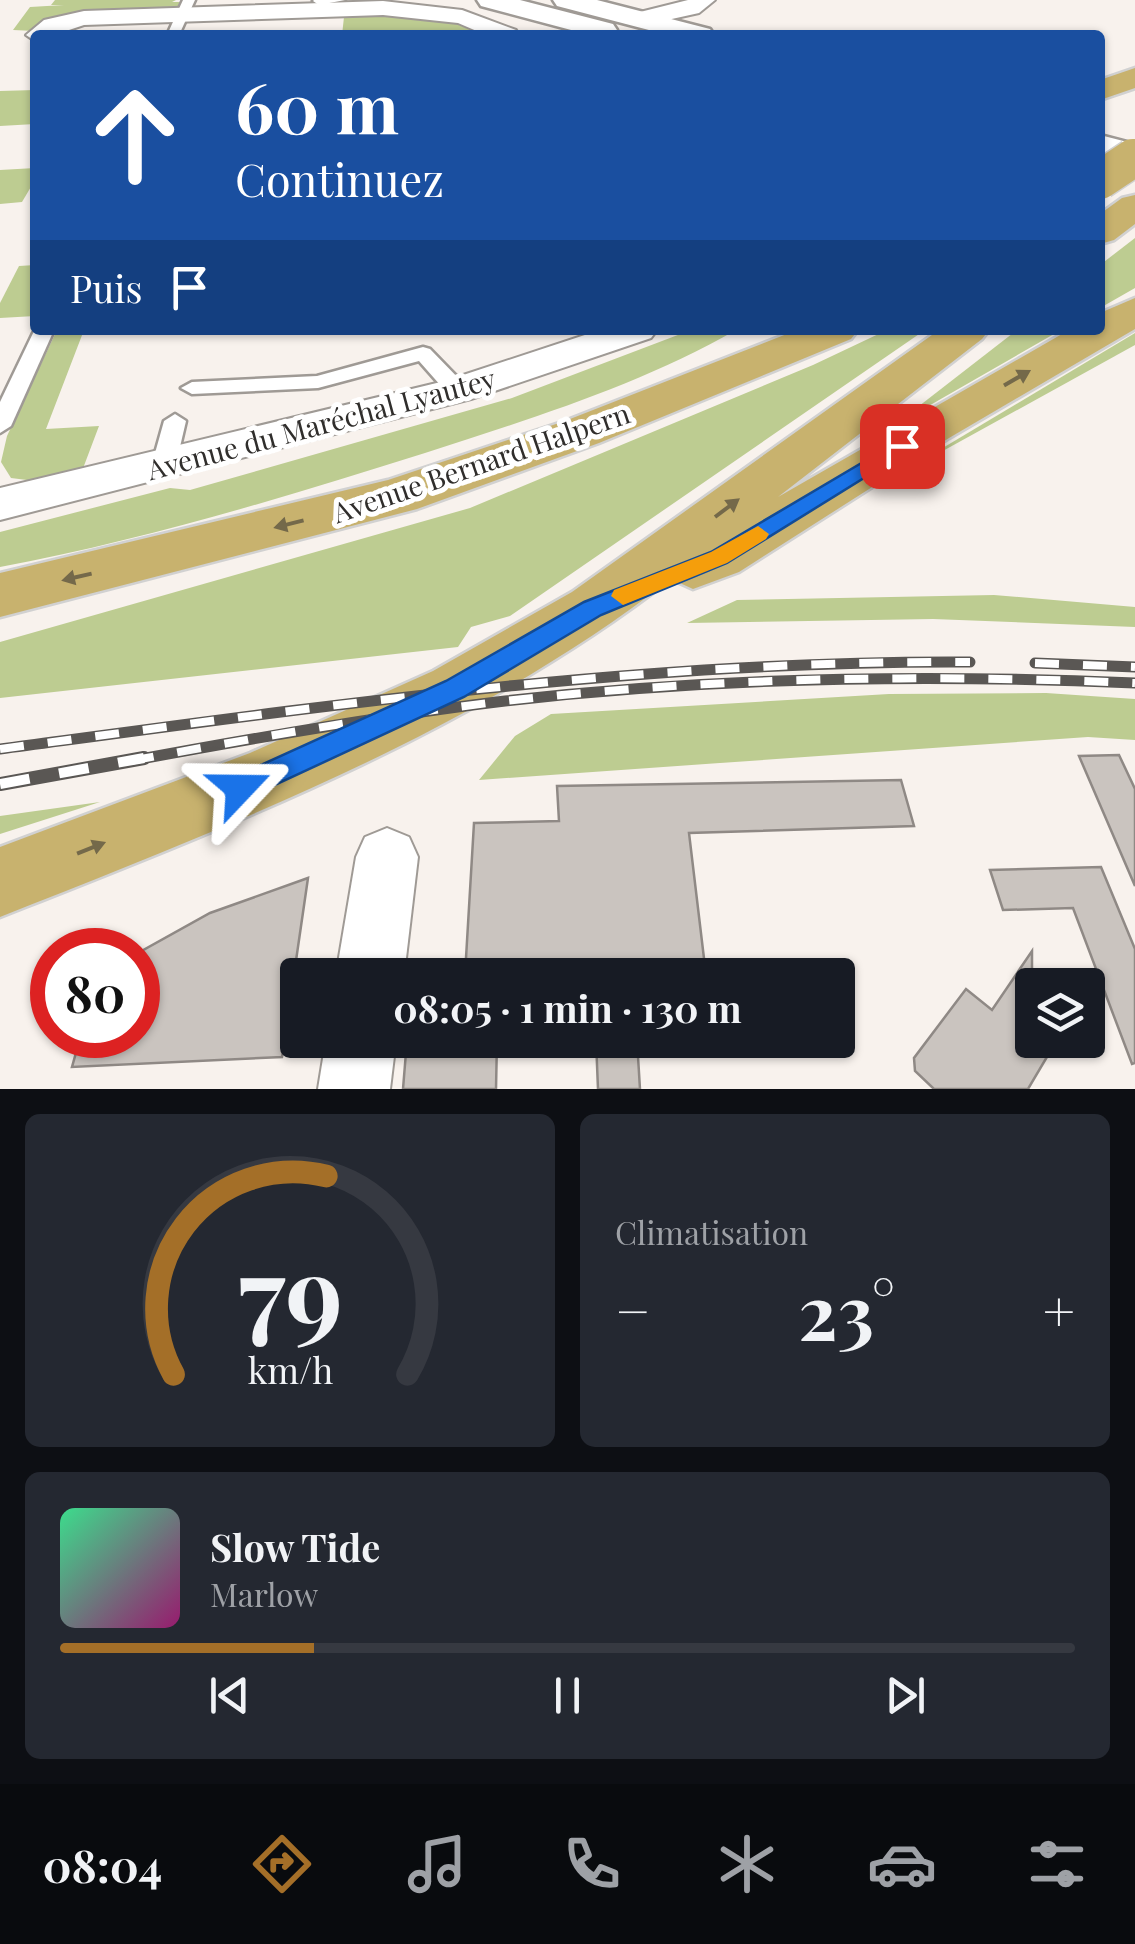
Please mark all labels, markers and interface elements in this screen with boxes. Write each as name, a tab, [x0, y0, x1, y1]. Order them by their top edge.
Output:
text: 60 m	[235, 58, 399, 152]
icon: ahead	[70, 70, 200, 200]
text: Continuez	[235, 148, 444, 208]
icon: arrive	[162, 260, 217, 315]
text: Puis	[70, 262, 142, 313]
street label: Avenue du Maréchal Lyautey	[142, 359, 499, 488]
one-way arrow	[1003, 370, 1031, 388]
street label: Avenue Bernard Halpern	[327, 394, 635, 531]
pin	[860, 404, 945, 489]
icon: arrive	[875, 419, 930, 474]
one-way arrow	[714, 499, 740, 519]
one-way arrow	[273, 517, 304, 532]
one-way arrow	[61, 570, 92, 585]
position arrow	[188, 736, 292, 840]
one-way arrow	[77, 839, 107, 855]
speed limit sign: 80	[30, 928, 160, 1058]
map controls	[1015, 968, 1105, 1058]
button: layers	[1015, 968, 1105, 1058]
text: 08:05 · 1 min · 130 m	[393, 982, 742, 1033]
text: Climatisation	[615, 1210, 808, 1253]
text: 79	[238, 1219, 342, 1358]
text: 23°	[798, 1259, 895, 1359]
text: −	[615, 1272, 651, 1346]
text: +	[1043, 1272, 1075, 1346]
text: km/h	[247, 1345, 333, 1393]
text: Slow Tide	[210, 1521, 380, 1572]
text: Marlow	[210, 1572, 318, 1615]
icon: previous	[202, 1668, 257, 1723]
icon: pause	[540, 1668, 595, 1723]
icon: next	[878, 1668, 933, 1723]
icon: directions	[247, 1829, 317, 1899]
icon: music	[402, 1829, 472, 1899]
icon: phone	[557, 1829, 627, 1899]
icon: climate	[712, 1829, 782, 1899]
icon: car	[867, 1829, 937, 1899]
icon: filters	[1022, 1829, 1092, 1899]
text: 08:04	[43, 1834, 162, 1894]

